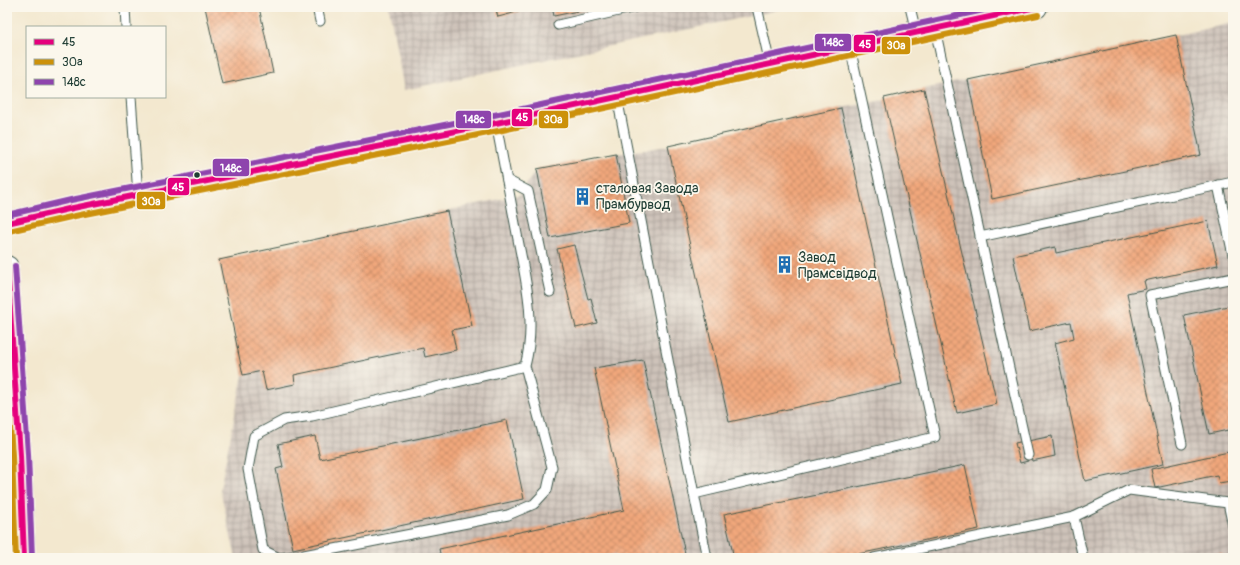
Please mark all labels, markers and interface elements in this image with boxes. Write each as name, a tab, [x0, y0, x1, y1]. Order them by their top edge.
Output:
legend	[26, 26, 166, 98]
line badge: 148с	[814, 33, 852, 52]
line badge: 45	[853, 34, 876, 53]
text: 45	[62, 35, 75, 50]
text: 148с	[822, 36, 844, 49]
line badge: 30а	[881, 36, 911, 55]
text: 45	[858, 38, 871, 51]
text: 30а	[887, 39, 905, 52]
text: 30а	[62, 55, 83, 70]
text: 148с	[62, 75, 86, 90]
line badge: 45	[511, 108, 533, 127]
line badge: 148с	[455, 110, 492, 129]
line badge: 30а	[538, 110, 569, 129]
text: 45	[515, 111, 528, 124]
text: 148с	[463, 113, 485, 126]
text: 30а	[544, 113, 562, 126]
line badge: 148с	[212, 158, 250, 177]
text: 148с	[220, 162, 242, 175]
unlabelled marker	[192, 170, 202, 180]
line badge: 45	[167, 177, 190, 196]
place label: сталовая Завода Прамбурвод	[596, 180, 698, 213]
text: 45	[171, 181, 184, 194]
building icon: сталовая Завода Прамбурвод	[573, 186, 593, 206]
line badge: 30а	[136, 191, 166, 210]
text: 30а	[142, 195, 160, 208]
place label: Завод Прамсвідвод	[798, 249, 877, 282]
building icon: Завод Прамсвідвод	[775, 255, 795, 275]

